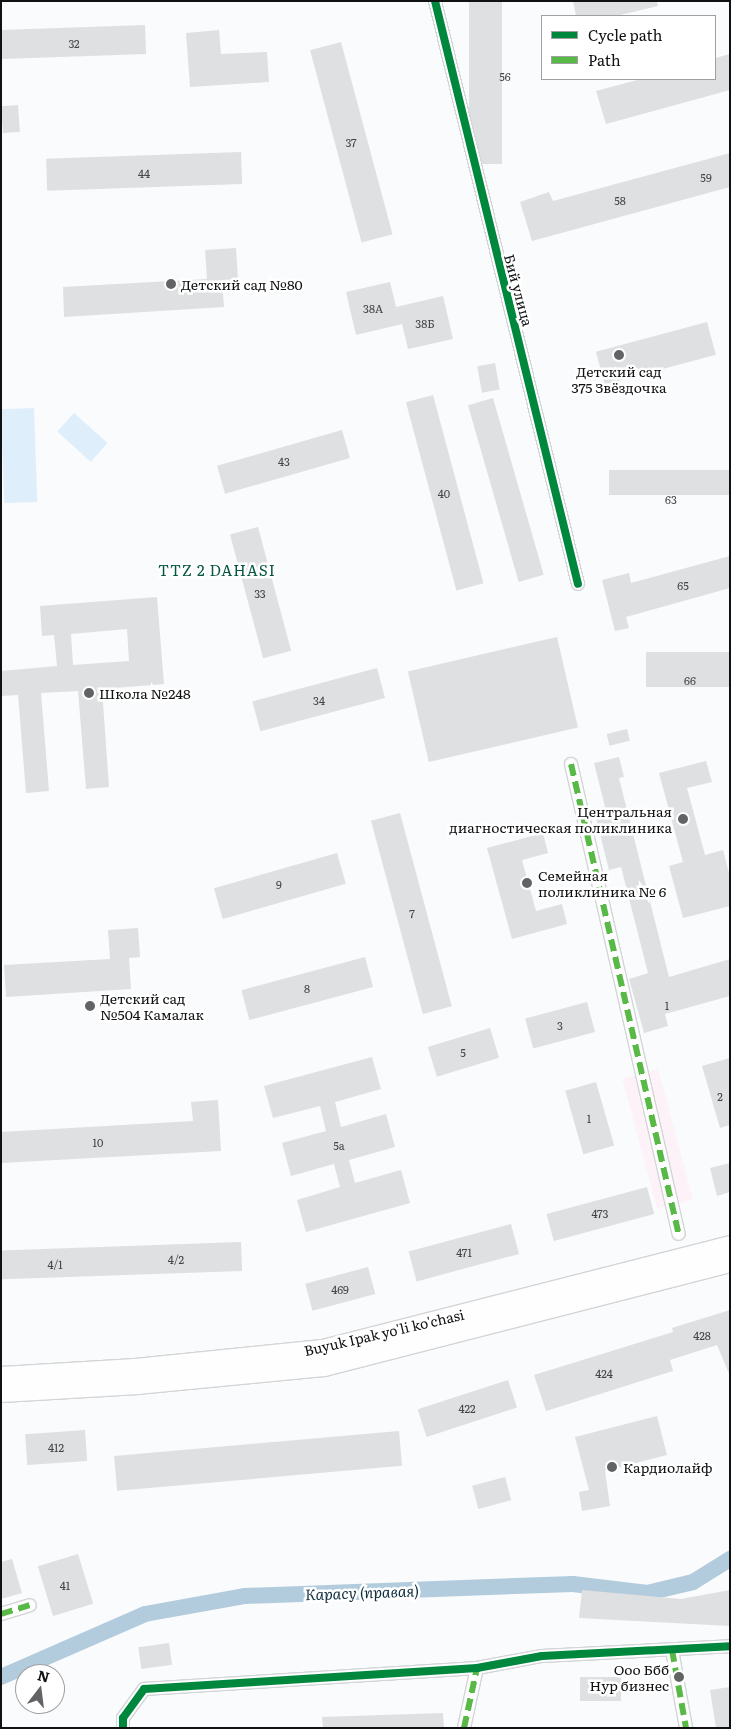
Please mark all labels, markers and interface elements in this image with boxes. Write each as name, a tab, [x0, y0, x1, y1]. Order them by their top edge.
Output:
legend	[541, 15, 716, 80]
text: Cycle path	[588, 23, 662, 46]
house number: 32	[68, 36, 80, 50]
text: Path	[588, 48, 621, 71]
house number: 56	[499, 69, 511, 83]
house number: 37	[345, 135, 357, 149]
house number: 44	[138, 166, 150, 180]
house number: 59	[700, 170, 712, 184]
house number: 58	[614, 193, 626, 207]
street label: Бий улица	[501, 252, 537, 328]
place label: Детский сад №80	[181, 276, 303, 292]
marker: Детский сад №80	[165, 278, 177, 290]
house number: 38A	[363, 301, 383, 315]
house number: 38Б	[415, 316, 435, 330]
marker: Детский сад 375 Звёздочка	[613, 349, 625, 361]
place label: Детский сад 375 Звёздочка	[571, 363, 667, 396]
house number: 43	[278, 454, 290, 468]
house number: 40	[438, 486, 450, 500]
house number: 63	[665, 492, 677, 506]
district label: TTZ 2 DAHASI	[157, 561, 277, 579]
house number: 65	[677, 578, 689, 592]
house number: 33	[254, 586, 266, 600]
house number: 66	[684, 673, 696, 687]
place label: Школа №248	[99, 685, 191, 701]
marker: Школа №248	[83, 687, 95, 699]
house number: 34	[313, 693, 325, 707]
place label: Центральная диагностическая поликлиника	[449, 803, 672, 836]
marker: Центральная диагностическая поликлиника	[676, 812, 690, 826]
place label: Семейная поликлиника № 6	[538, 867, 666, 900]
marker: Семейная поликлиника № 6	[520, 876, 534, 890]
house number: 9	[276, 877, 282, 891]
house number: 7	[409, 906, 415, 920]
house number: 8	[304, 981, 310, 995]
place label: Детский сад №504 Камалак	[100, 990, 204, 1022]
house number: 1	[665, 998, 669, 1012]
marker: Детский сад №504 Камалак	[84, 1000, 96, 1012]
house number: 3	[557, 1018, 563, 1032]
house number: 5	[460, 1045, 466, 1059]
house number: 2	[717, 1089, 723, 1103]
house number: 1	[587, 1111, 591, 1125]
house number: 10	[93, 1135, 103, 1149]
house number: 5а	[333, 1138, 345, 1152]
house number: 473	[591, 1206, 609, 1220]
house number: 471	[456, 1245, 472, 1259]
house number: 4/2	[168, 1252, 184, 1266]
house number: 4/1	[47, 1257, 63, 1271]
house number: 469	[331, 1282, 349, 1296]
street label: Buyuk Ipak yo'li ko'chasi	[302, 1305, 466, 1359]
house number: 428	[693, 1328, 711, 1342]
house number: 424	[595, 1366, 613, 1380]
house number: 422	[458, 1401, 476, 1415]
house number: 412	[48, 1440, 64, 1454]
place label: Кардиолайф	[623, 1459, 713, 1475]
marker: Кардиолайф	[605, 1460, 619, 1474]
house number: 41	[60, 1578, 70, 1592]
water label: Карасу (правая)	[305, 1581, 419, 1603]
place label: Ооо Ббб Нур бизнес	[589, 1661, 669, 1694]
north arrow	[15, 1664, 65, 1714]
text: N	[35, 1664, 52, 1687]
marker: Ооо Ббб Нур бизнес	[673, 1671, 685, 1683]

